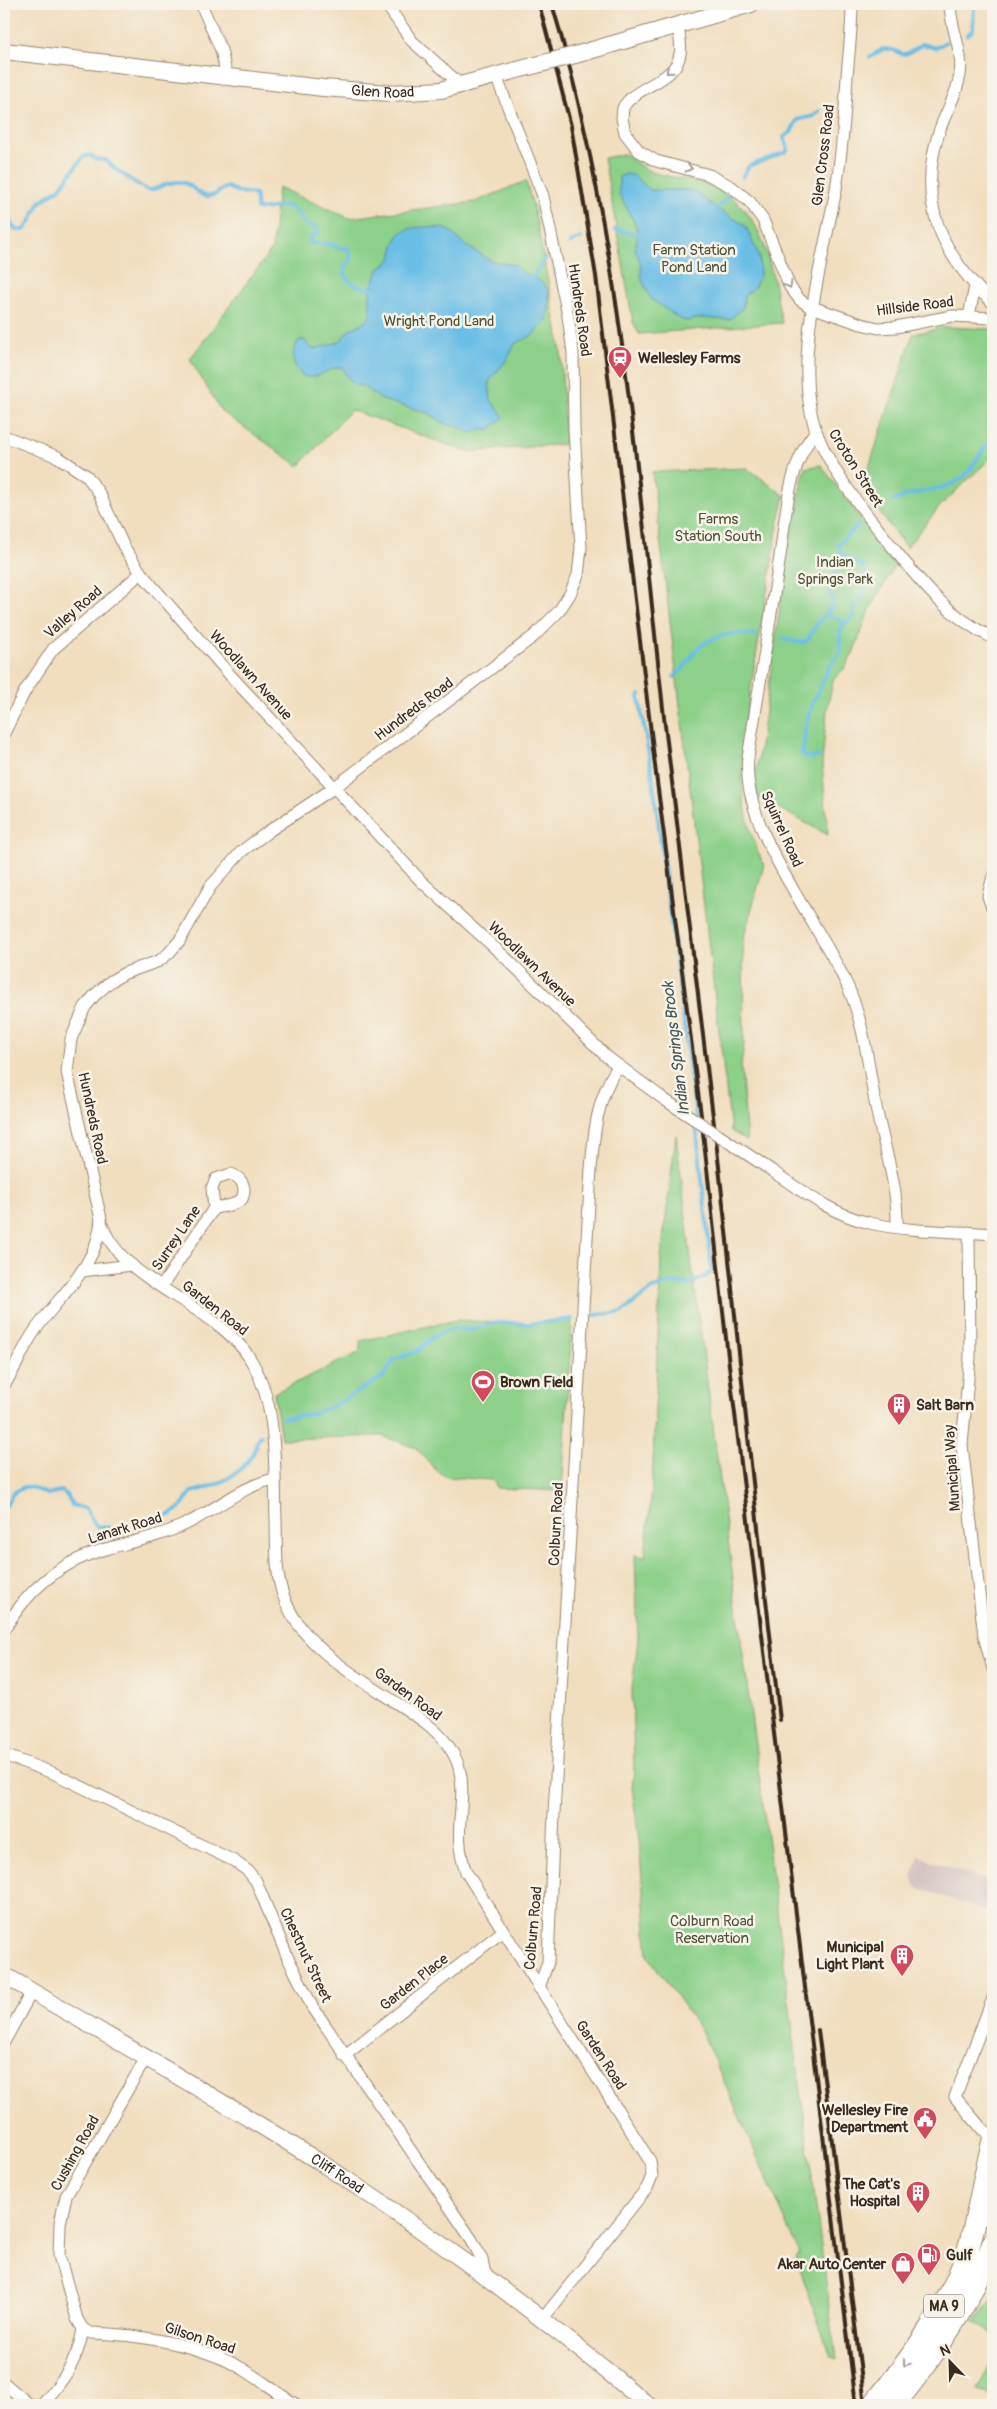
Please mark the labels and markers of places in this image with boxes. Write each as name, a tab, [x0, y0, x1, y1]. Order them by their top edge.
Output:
station icon: Wellesley Farms	[607, 345, 633, 379]
place label: Wellesley Farms	[638, 349, 741, 368]
sports icon: Brown Field	[470, 1369, 496, 1403]
place label: Brown Field	[500, 1373, 573, 1392]
building icon: Salt Barn	[886, 1392, 912, 1426]
place label: Salt Barn	[916, 1396, 974, 1415]
place label: Municipal Light Plant	[816, 1938, 885, 1974]
building icon: Municipal Light Plant	[889, 1943, 915, 1977]
place label: Wellesley Fire Department	[822, 2101, 909, 2137]
public building icon: Wellesley Fire Department	[912, 2106, 938, 2140]
place label: The Cat's Hospital	[841, 2175, 900, 2211]
building icon: The Cat's Hospital	[905, 2180, 931, 2214]
fuel station icon: Gulf	[916, 2242, 942, 2276]
place label: Gulf	[946, 2246, 974, 2265]
shop icon: Akar Auto Center	[890, 2251, 916, 2285]
place label: Akar Auto Center	[777, 2255, 887, 2274]

